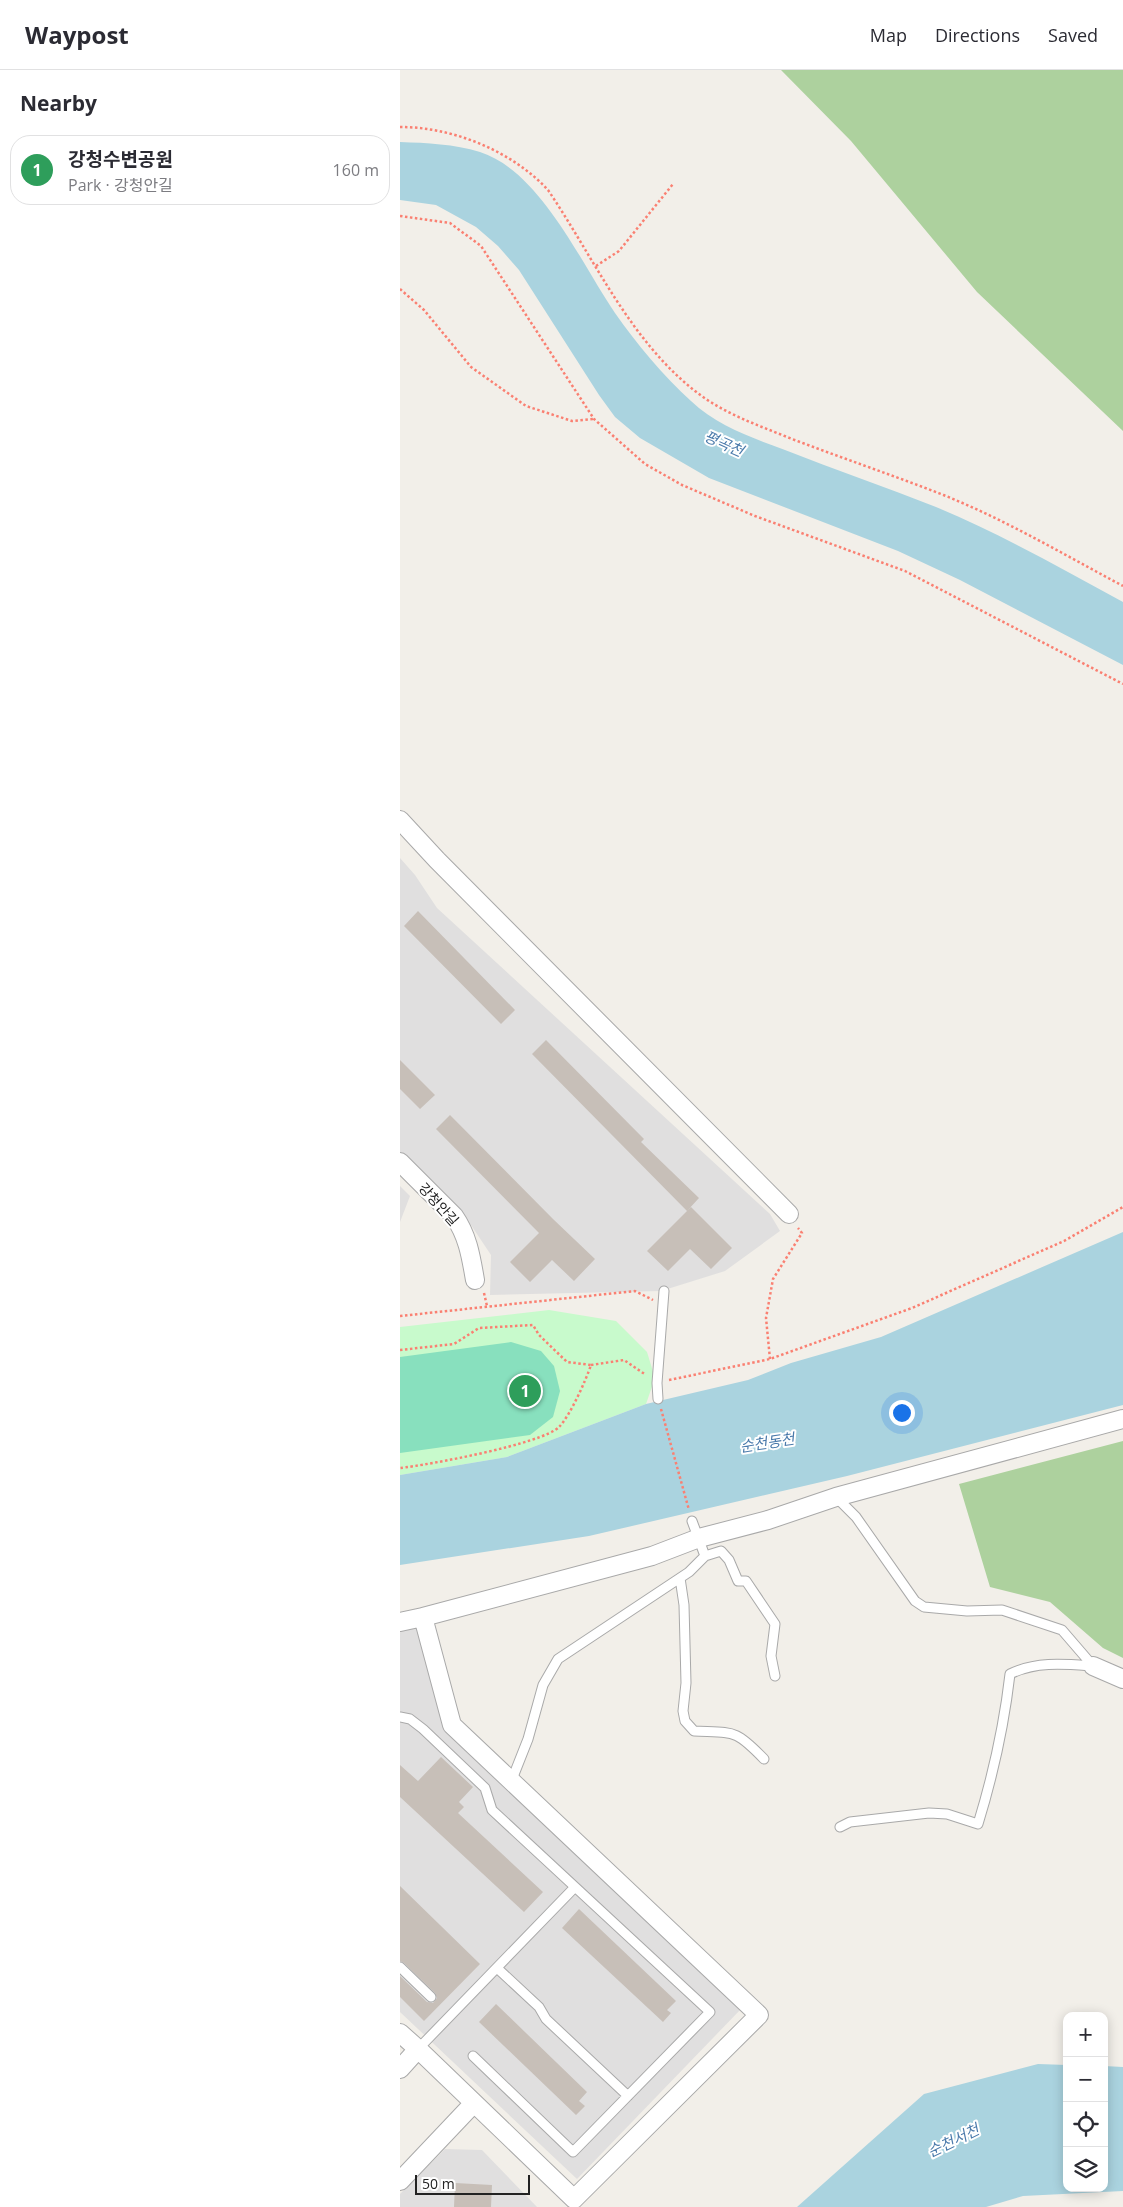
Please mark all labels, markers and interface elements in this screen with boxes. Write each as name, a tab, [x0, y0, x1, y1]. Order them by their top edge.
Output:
text: Waypost	[25, 18, 129, 51]
text: Map	[870, 23, 907, 47]
text: Directions	[935, 23, 1020, 47]
text: Saved	[1048, 23, 1098, 47]
text: Nearby	[20, 89, 97, 117]
text: 강청수변공원	[68, 146, 173, 172]
text: 1	[32, 159, 42, 181]
text: 160 m	[333, 159, 379, 181]
text: Park · 강청안길	[68, 174, 173, 196]
water label: 평곡천	[701, 425, 749, 461]
street label: 강청안길	[415, 1178, 463, 1230]
pin: 1	[509, 1372, 541, 1410]
your location	[889, 1400, 915, 1426]
water label: 순천동천	[738, 1427, 798, 1456]
map controls	[1063, 2012, 1108, 2192]
button: +	[1063, 2012, 1108, 2057]
button: −	[1063, 2057, 1108, 2102]
button: locate	[1063, 2102, 1108, 2147]
water label: 순천서천	[924, 2118, 984, 2161]
button: layers	[1063, 2147, 1108, 2192]
scale bar	[415, 2172, 530, 2195]
text: 50 m	[422, 2174, 455, 2193]

